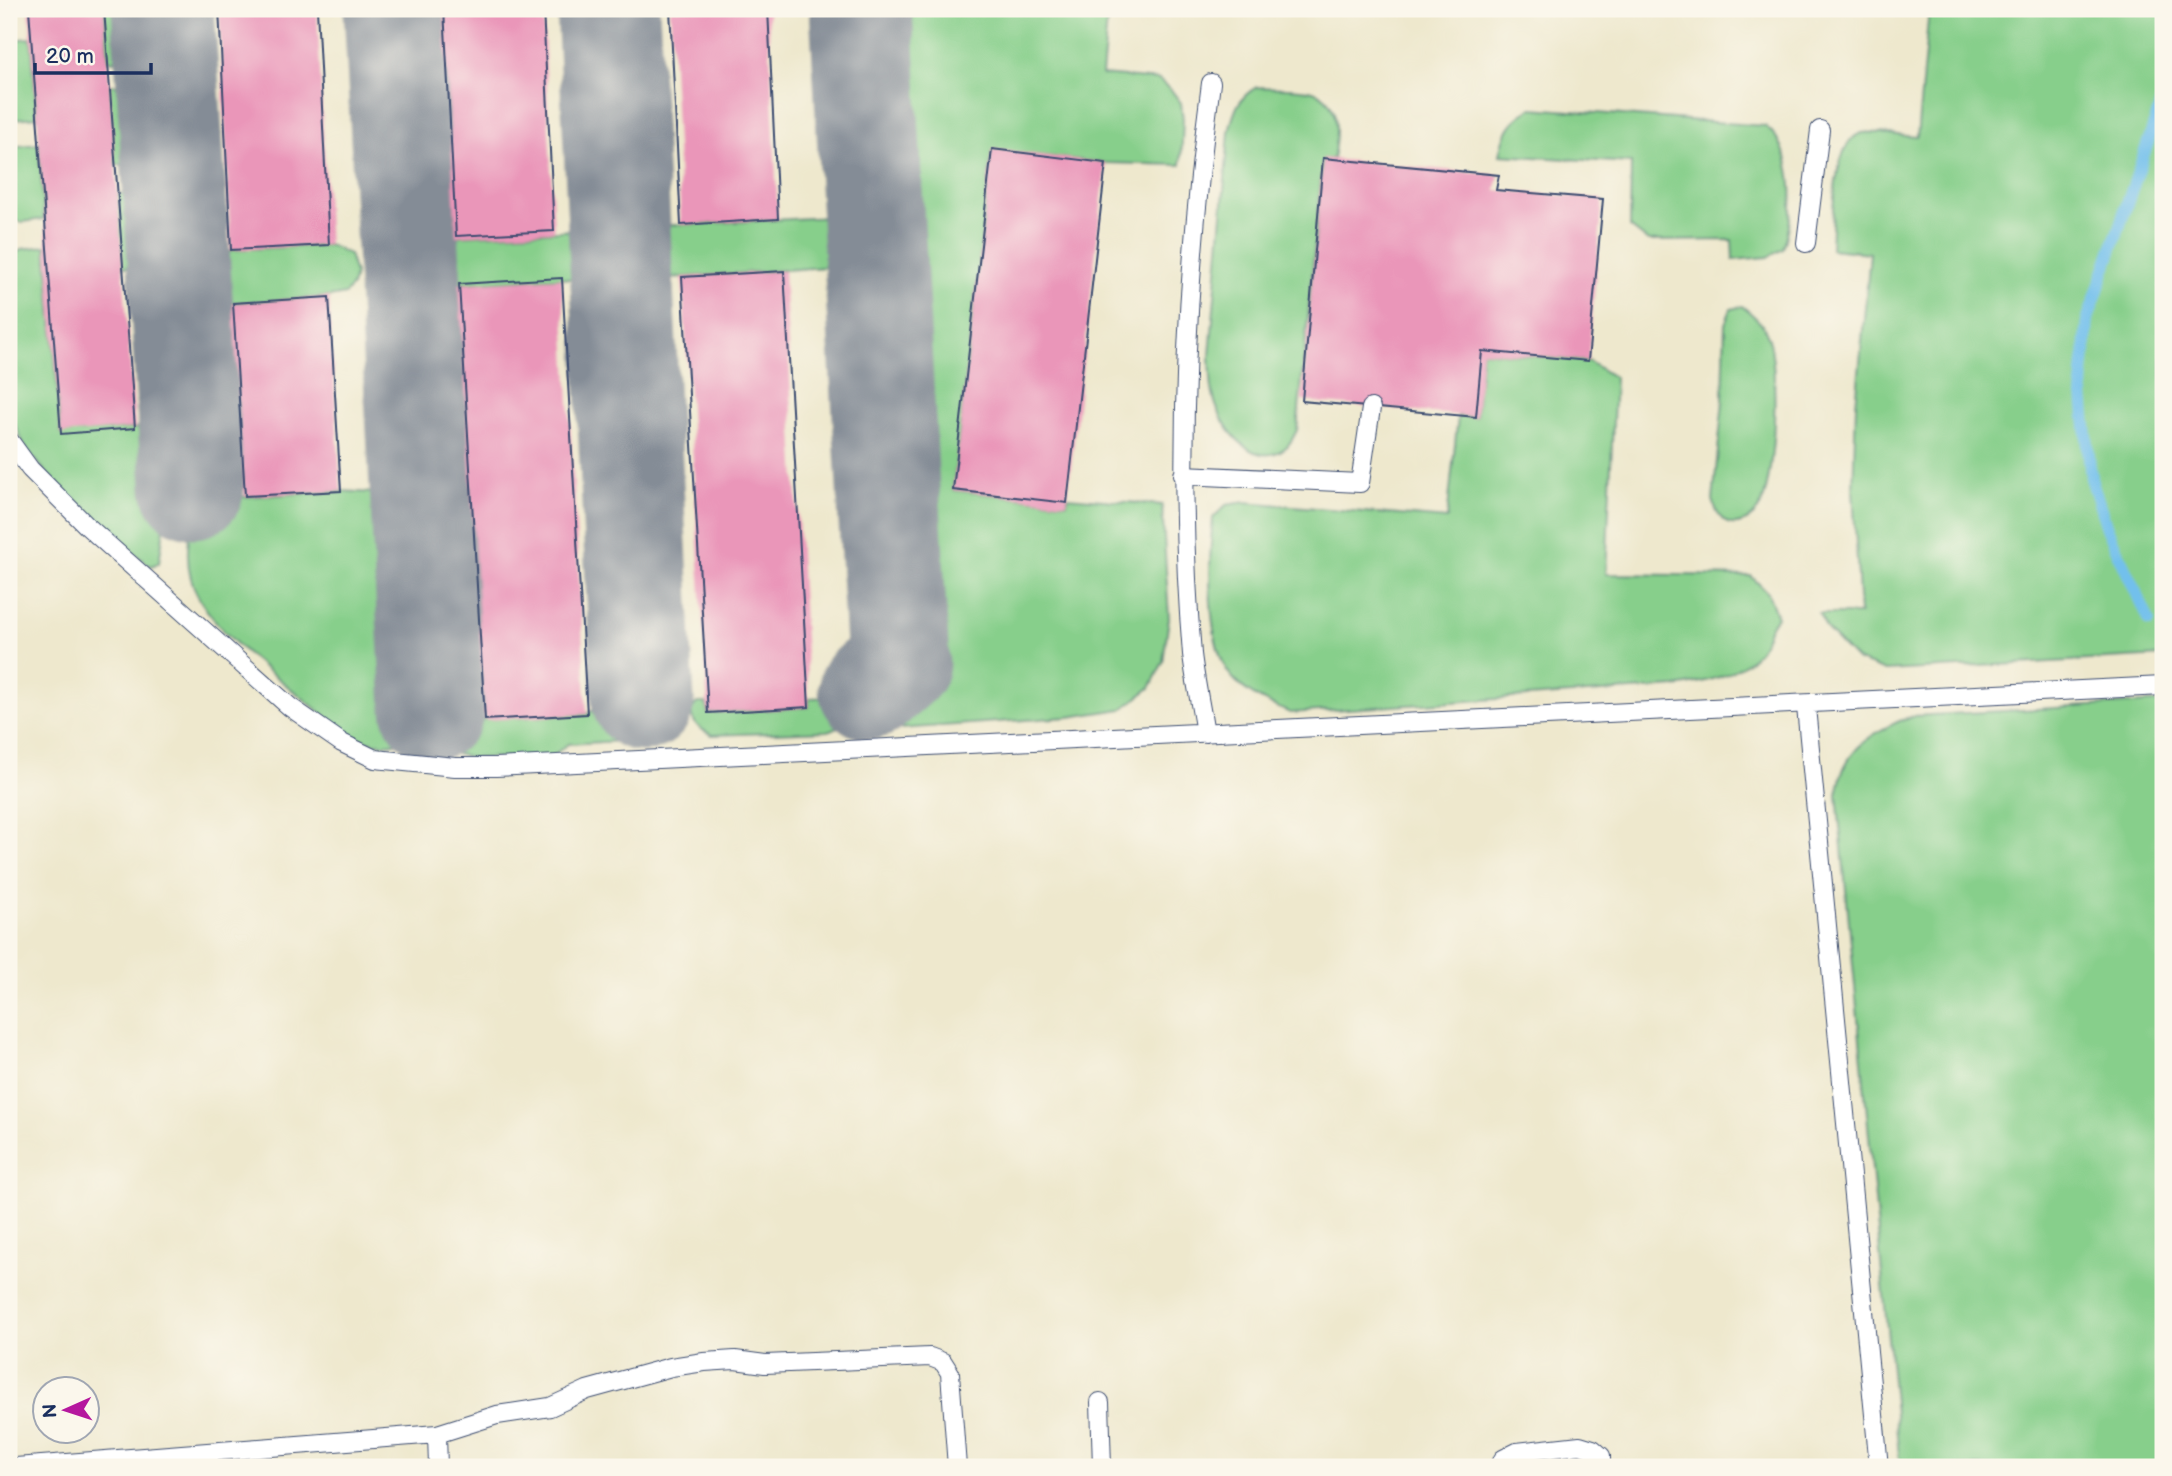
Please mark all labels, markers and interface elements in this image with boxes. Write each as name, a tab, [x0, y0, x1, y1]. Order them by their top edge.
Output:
scale bar	[35, 32, 150, 76]
text: 20 m	[46, 44, 94, 69]
north arrow	[32, 1374, 102, 1444]
text: N	[39, 1403, 62, 1419]

